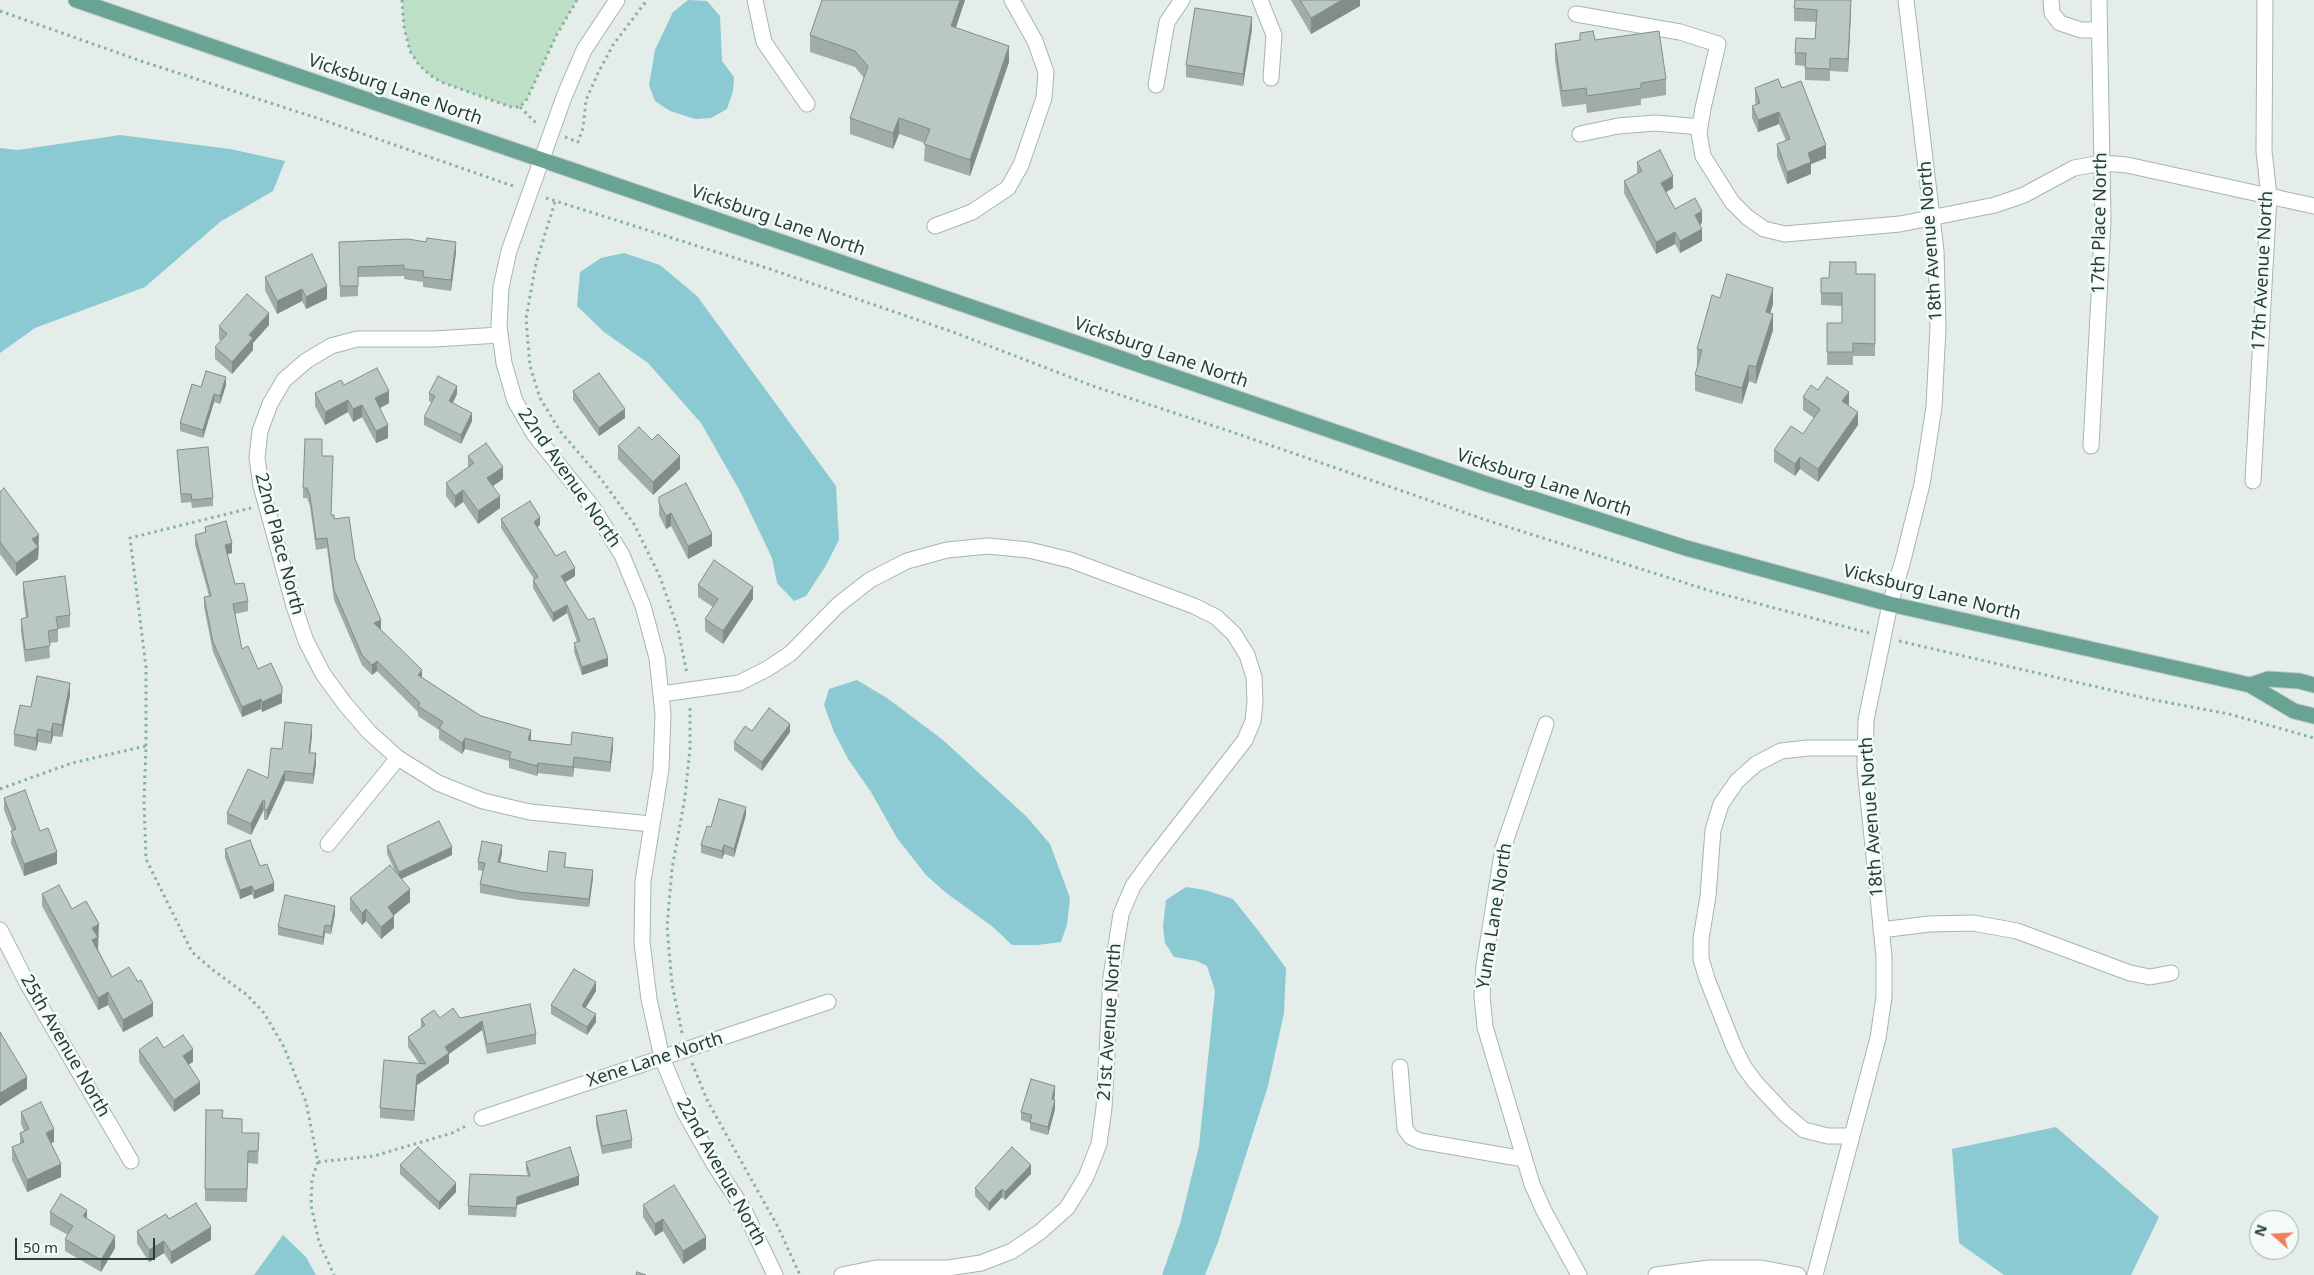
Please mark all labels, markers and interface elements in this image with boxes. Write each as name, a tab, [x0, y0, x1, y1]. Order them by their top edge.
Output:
street label: Vicksburg Lane North	[305, 50, 485, 130]
street label: 17th Place North	[2088, 152, 2112, 294]
street label: 18th Avenue North	[1915, 160, 1947, 322]
street label: Vicksburg Lane North	[688, 181, 868, 261]
street label: 17th Avenue North	[2248, 190, 2278, 352]
street label: Vicksburg Lane North	[1071, 313, 1251, 393]
street label: 22nd Avenue North	[513, 404, 625, 552]
street label: Vicksburg Lane North	[1454, 445, 1634, 521]
street label: 22nd Place North	[250, 471, 308, 617]
street label: Vicksburg Lane North	[1841, 560, 2023, 626]
street label: 18th Avenue North	[1856, 736, 1888, 898]
street label: Yuma Lane North	[1473, 841, 1517, 991]
street label: 21st Avenue North	[1094, 942, 1126, 1102]
street label: 25th Avenue North	[16, 971, 114, 1121]
street label: Xene Lane North	[584, 1028, 726, 1092]
street label: 22nd Avenue North	[672, 1095, 770, 1249]
north arrow	[2249, 1210, 2299, 1260]
text: N	[2249, 1222, 2271, 1239]
scale bar	[18, 1228, 158, 1260]
text: 50 m	[23, 1237, 58, 1257]

